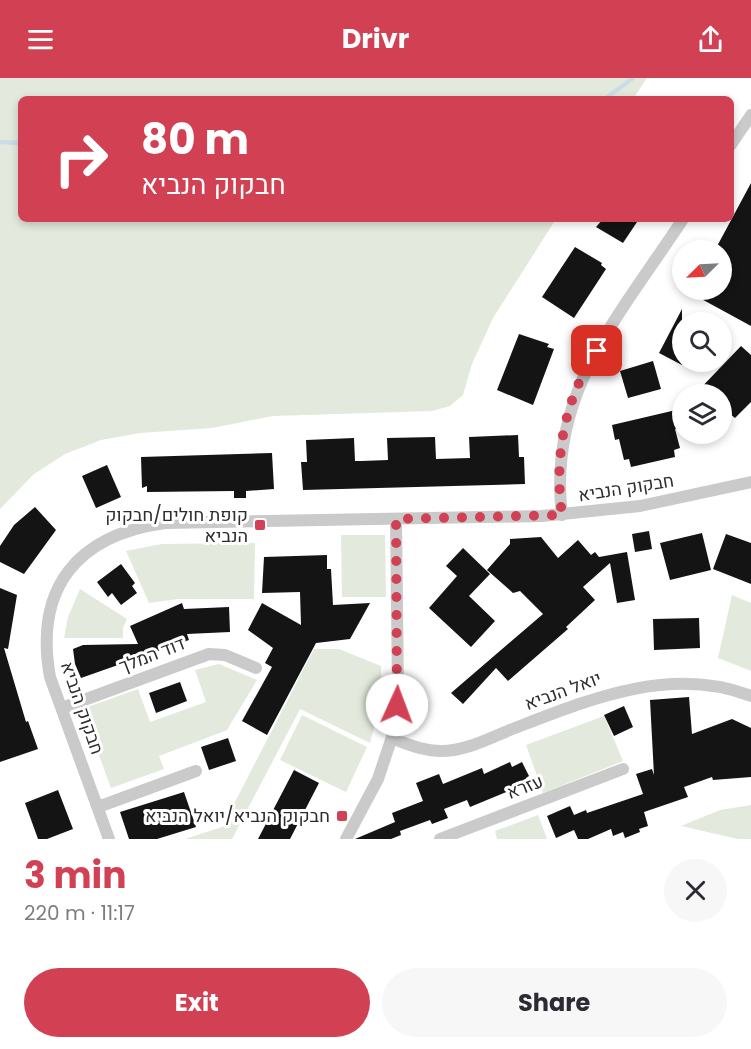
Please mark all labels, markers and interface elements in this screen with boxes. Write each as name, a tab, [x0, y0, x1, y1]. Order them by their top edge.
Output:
text: Drivr	[342, 20, 409, 57]
icon: menu	[24, 23, 57, 56]
icon: share	[694, 23, 727, 56]
text: 80 m	[141, 110, 249, 169]
icon: right	[42, 120, 120, 198]
text: חבקוק הנביא	[141, 166, 286, 203]
north arrow	[672, 240, 732, 300]
map controls	[672, 240, 732, 444]
button: search	[672, 312, 732, 372]
pin	[571, 325, 622, 376]
icon: arrive	[580, 334, 613, 367]
button: layers	[672, 384, 732, 444]
street label: חבקוק הנביא	[576, 468, 676, 507]
place label: קופת חולים/חבקוק הנביא	[105, 502, 248, 548]
marker: קופת חולים/חבקוק הנביא	[253, 518, 267, 532]
street label: דוד המלך	[115, 630, 189, 679]
street label: חבקוק הנביא	[55, 658, 110, 758]
street label: יואל הנביא	[521, 665, 605, 716]
position arrow	[365, 673, 429, 737]
street label: עזרא	[503, 768, 547, 805]
place label: חבקוק הנביא/יואל הנביא	[145, 803, 330, 828]
marker: חבקוק הנביא/יואל הנביא	[335, 809, 349, 823]
text: 3 min	[24, 850, 126, 901]
button: close	[664, 859, 727, 922]
text: 220 m · 11:17	[24, 899, 135, 927]
button: Exit	[24, 968, 370, 1037]
button: Share	[382, 968, 727, 1037]

